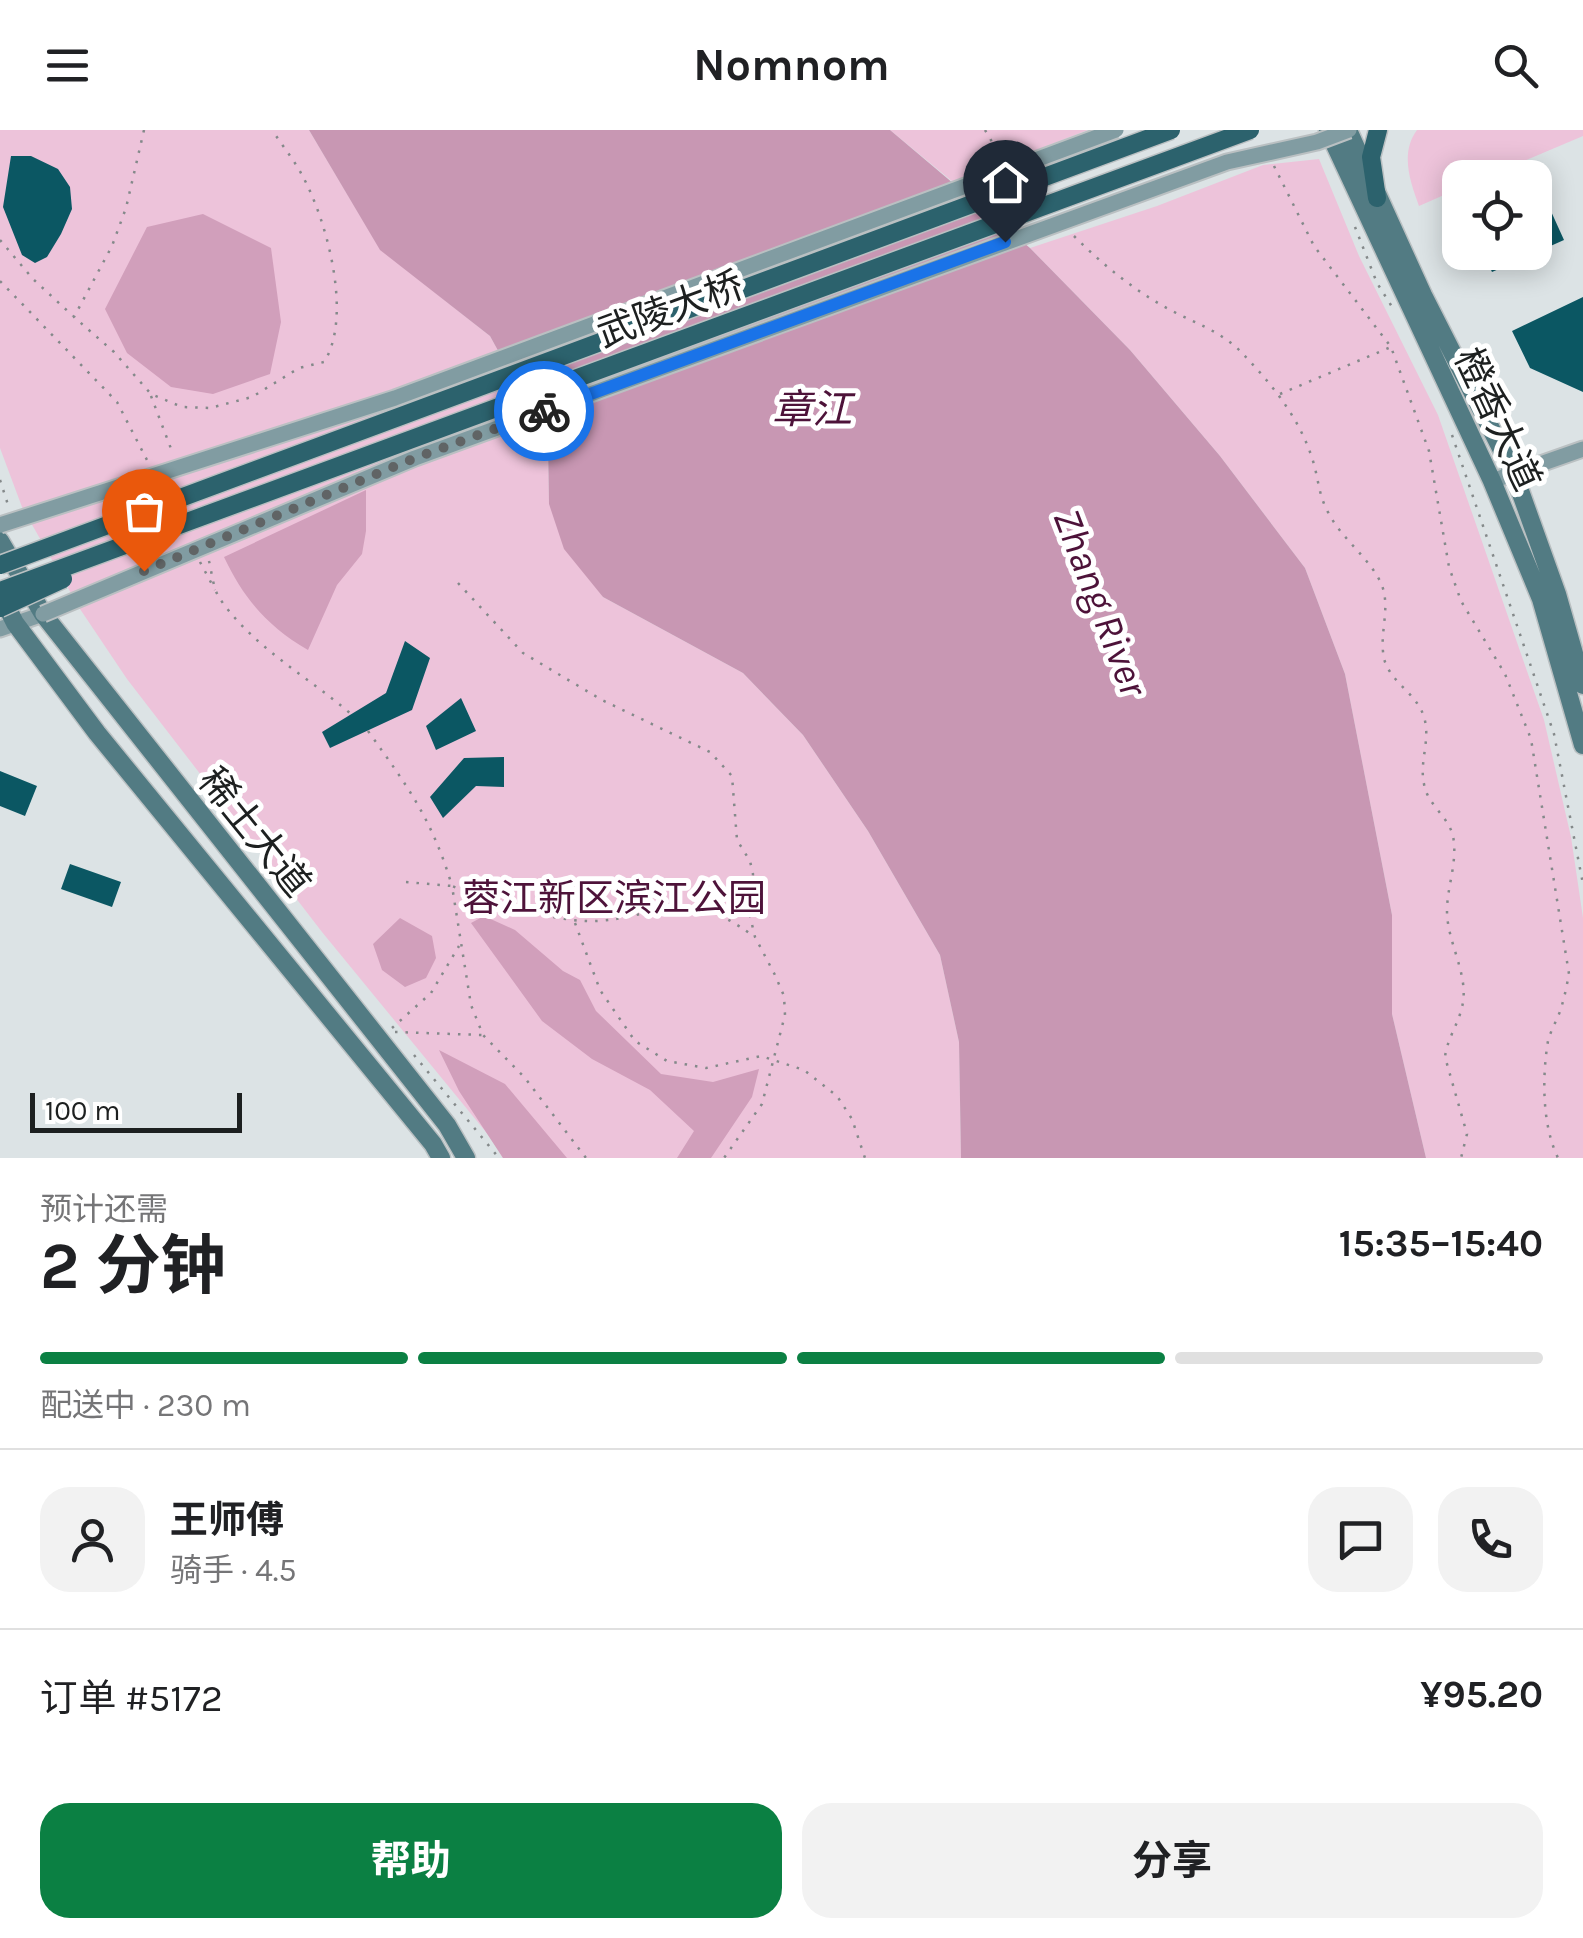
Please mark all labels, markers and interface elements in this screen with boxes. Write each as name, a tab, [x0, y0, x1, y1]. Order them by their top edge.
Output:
icon: menu	[40, 38, 95, 93]
icon: search	[1488, 38, 1543, 93]
text: Nomnom	[693, 39, 890, 91]
pin	[963, 140, 1048, 243]
icon: home	[978, 155, 1033, 210]
map controls	[1442, 160, 1552, 270]
button: locate	[1442, 160, 1552, 270]
street label: 武陵大桥	[591, 262, 749, 357]
street label: 橙香大道	[1445, 341, 1550, 498]
courier	[494, 361, 594, 461]
icon: bike	[517, 384, 572, 439]
water label: 章江	[772, 386, 856, 433]
pin	[102, 469, 187, 572]
icon: bag	[117, 484, 172, 539]
water label: Zhang River	[1043, 502, 1158, 704]
street label: 稀土大道	[189, 759, 320, 906]
park label: 蓉江新区滨江公园	[462, 876, 766, 921]
scale bar	[30, 1088, 242, 1133]
text: 100 m	[45, 1094, 120, 1127]
text: 预计还需	[40, 1191, 168, 1228]
text: 15:35–15:40	[1339, 1221, 1543, 1266]
text: 2 分钟	[40, 1228, 226, 1304]
text: 配送中 · 230 m	[40, 1387, 251, 1424]
button: person	[40, 1487, 145, 1592]
button: chat	[1308, 1487, 1413, 1592]
button: phone	[1438, 1487, 1543, 1592]
text: 王师傅	[170, 1498, 284, 1543]
text: 骑手 · 4.5	[170, 1552, 297, 1589]
text: ¥95.20	[1420, 1672, 1543, 1717]
text: 订单 #5172	[40, 1676, 223, 1721]
button: 帮助	[40, 1803, 782, 1918]
button: 分享	[802, 1803, 1543, 1918]

